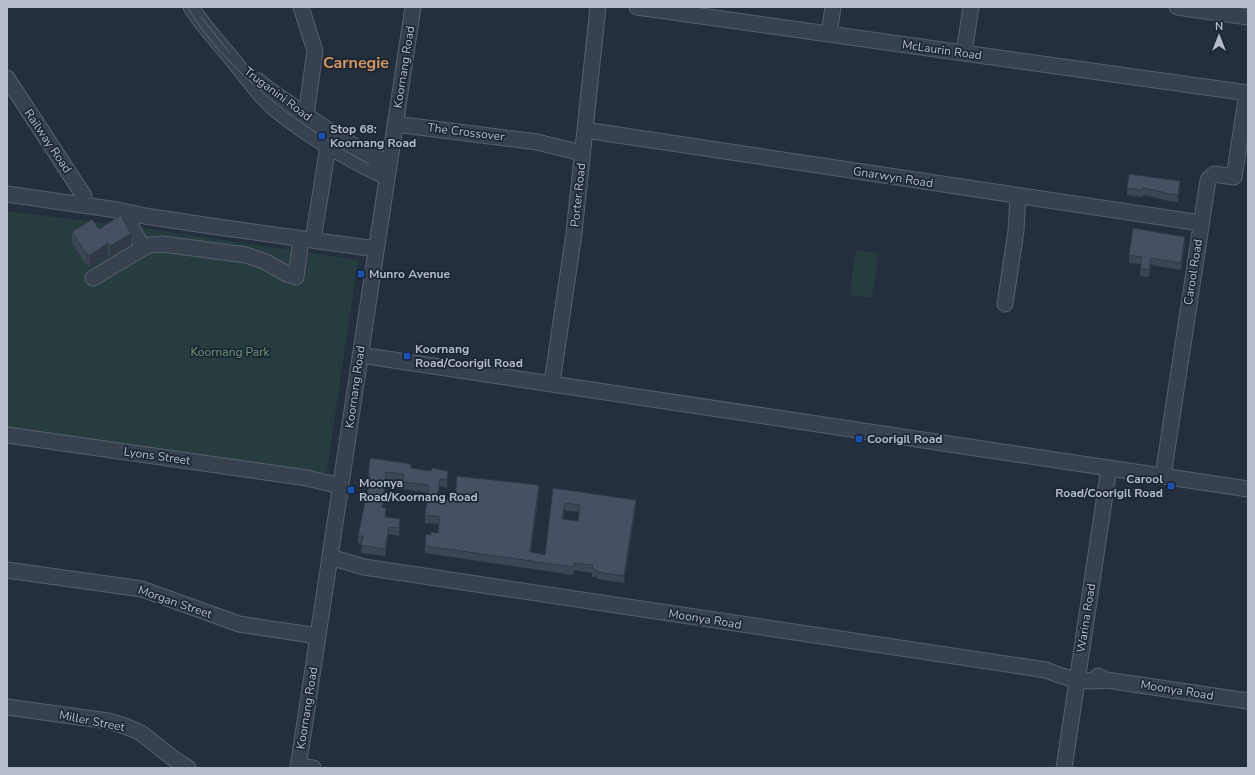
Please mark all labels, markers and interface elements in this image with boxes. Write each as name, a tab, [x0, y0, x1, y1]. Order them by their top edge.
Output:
north arrow	[1199, 16, 1239, 56]
text: N	[1215, 19, 1223, 34]
street label: Koornang Road	[390, 25, 418, 109]
street label: McLaurin Road	[901, 36, 983, 64]
district label: Carnegie	[323, 52, 389, 74]
street label: Truganini Road	[241, 63, 315, 125]
street label: Railway Road	[21, 106, 75, 176]
street label: The Crossover	[427, 119, 506, 145]
place label: Stop 68: Koornang Road	[330, 121, 416, 151]
marker: Stop 68: Koornang Road	[317, 131, 327, 141]
street label: Porter Road	[567, 162, 589, 228]
street label: Gnarwyn Road	[852, 163, 934, 191]
street label: Carool Road	[1180, 238, 1206, 306]
place label: Munro Avenue	[369, 266, 450, 282]
marker: Munro Avenue	[356, 269, 366, 279]
place label: Koornang Road/Coorigil Road	[415, 341, 523, 371]
park label: Koornang Park	[190, 344, 271, 360]
street label: Koornang Road	[341, 345, 369, 429]
marker: Koornang Road/Coorigil Road	[402, 351, 412, 361]
place label: Coorigil Road	[867, 431, 942, 447]
marker: Coorigil Road	[854, 434, 864, 444]
street label: Lyons Street	[123, 443, 192, 469]
place label: Carool Road/Coorigil Road	[1055, 471, 1163, 501]
place label: Moonya Road/Koornang Road	[359, 475, 478, 505]
marker: Carool Road/Coorigil Road	[1166, 481, 1176, 491]
marker: Moonya Road/Koornang Road	[346, 485, 356, 495]
street label: Morgan Street	[136, 582, 215, 622]
street label: Warina Road	[1073, 582, 1099, 654]
street label: Moonya Road	[667, 605, 743, 633]
street label: Koornang Road	[293, 666, 321, 750]
street label: Moonya Road	[1139, 676, 1215, 704]
street label: Miller Street	[58, 707, 127, 735]

